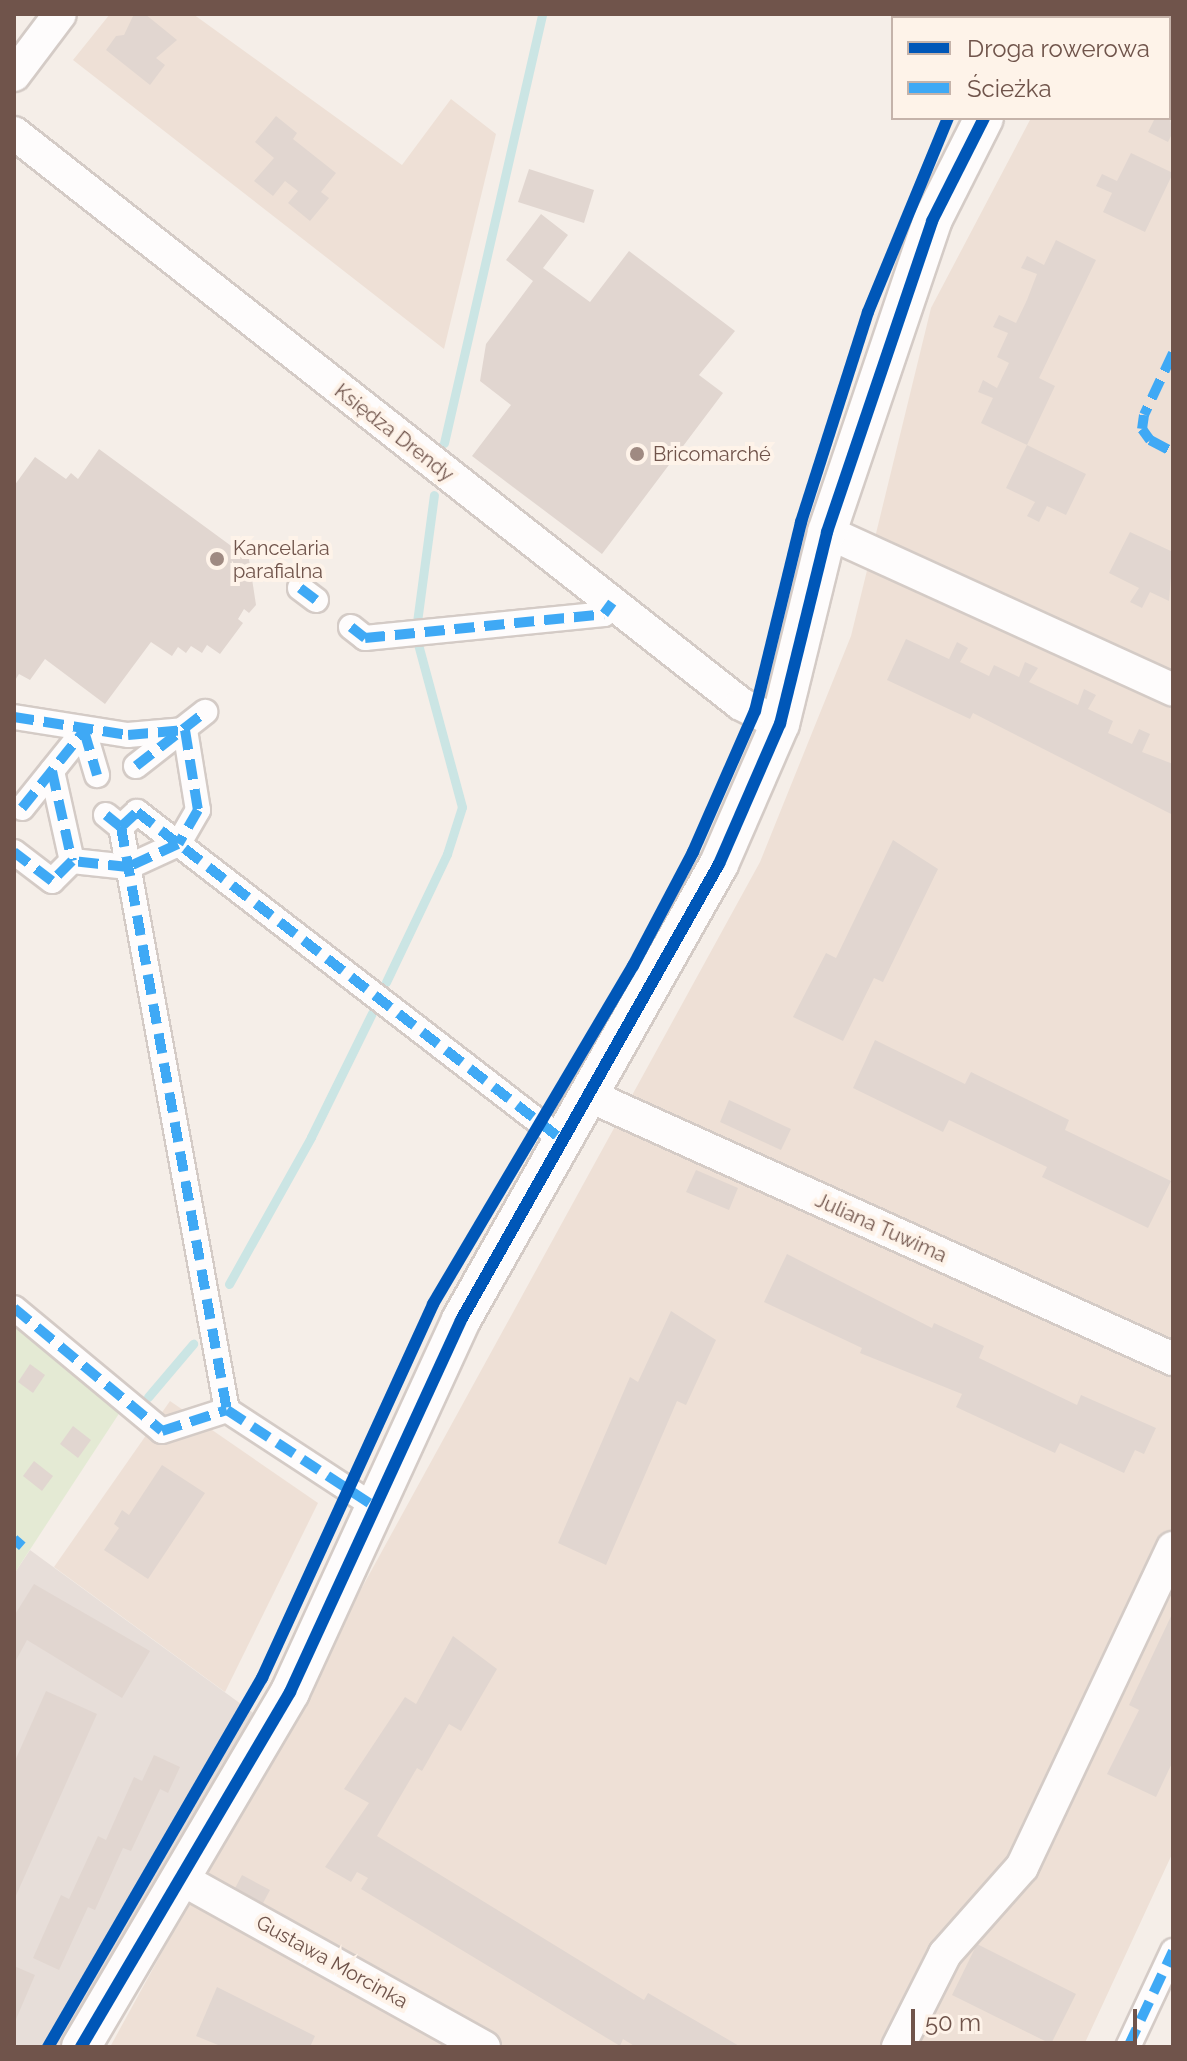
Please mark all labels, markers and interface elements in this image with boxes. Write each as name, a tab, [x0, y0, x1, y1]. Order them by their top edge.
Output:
legend	[891, 16, 1171, 120]
text: Droga rowerowa	[967, 34, 1150, 63]
text: Ścieżka	[967, 74, 1051, 103]
street label: Księdza Drendy	[330, 379, 458, 487]
place label: Bricomarché	[653, 442, 771, 466]
marker: Bricomarché	[628, 445, 646, 463]
place label: Kancelaria parafialna	[233, 536, 330, 583]
marker: Kancelaria parafialna	[208, 550, 226, 568]
street label: Juliana Tuwima	[811, 1188, 951, 1268]
street label: Gustawa Morcinka	[252, 1910, 412, 2014]
scale bar	[915, 1993, 1141, 2043]
text: 50 m	[925, 2008, 981, 2037]

